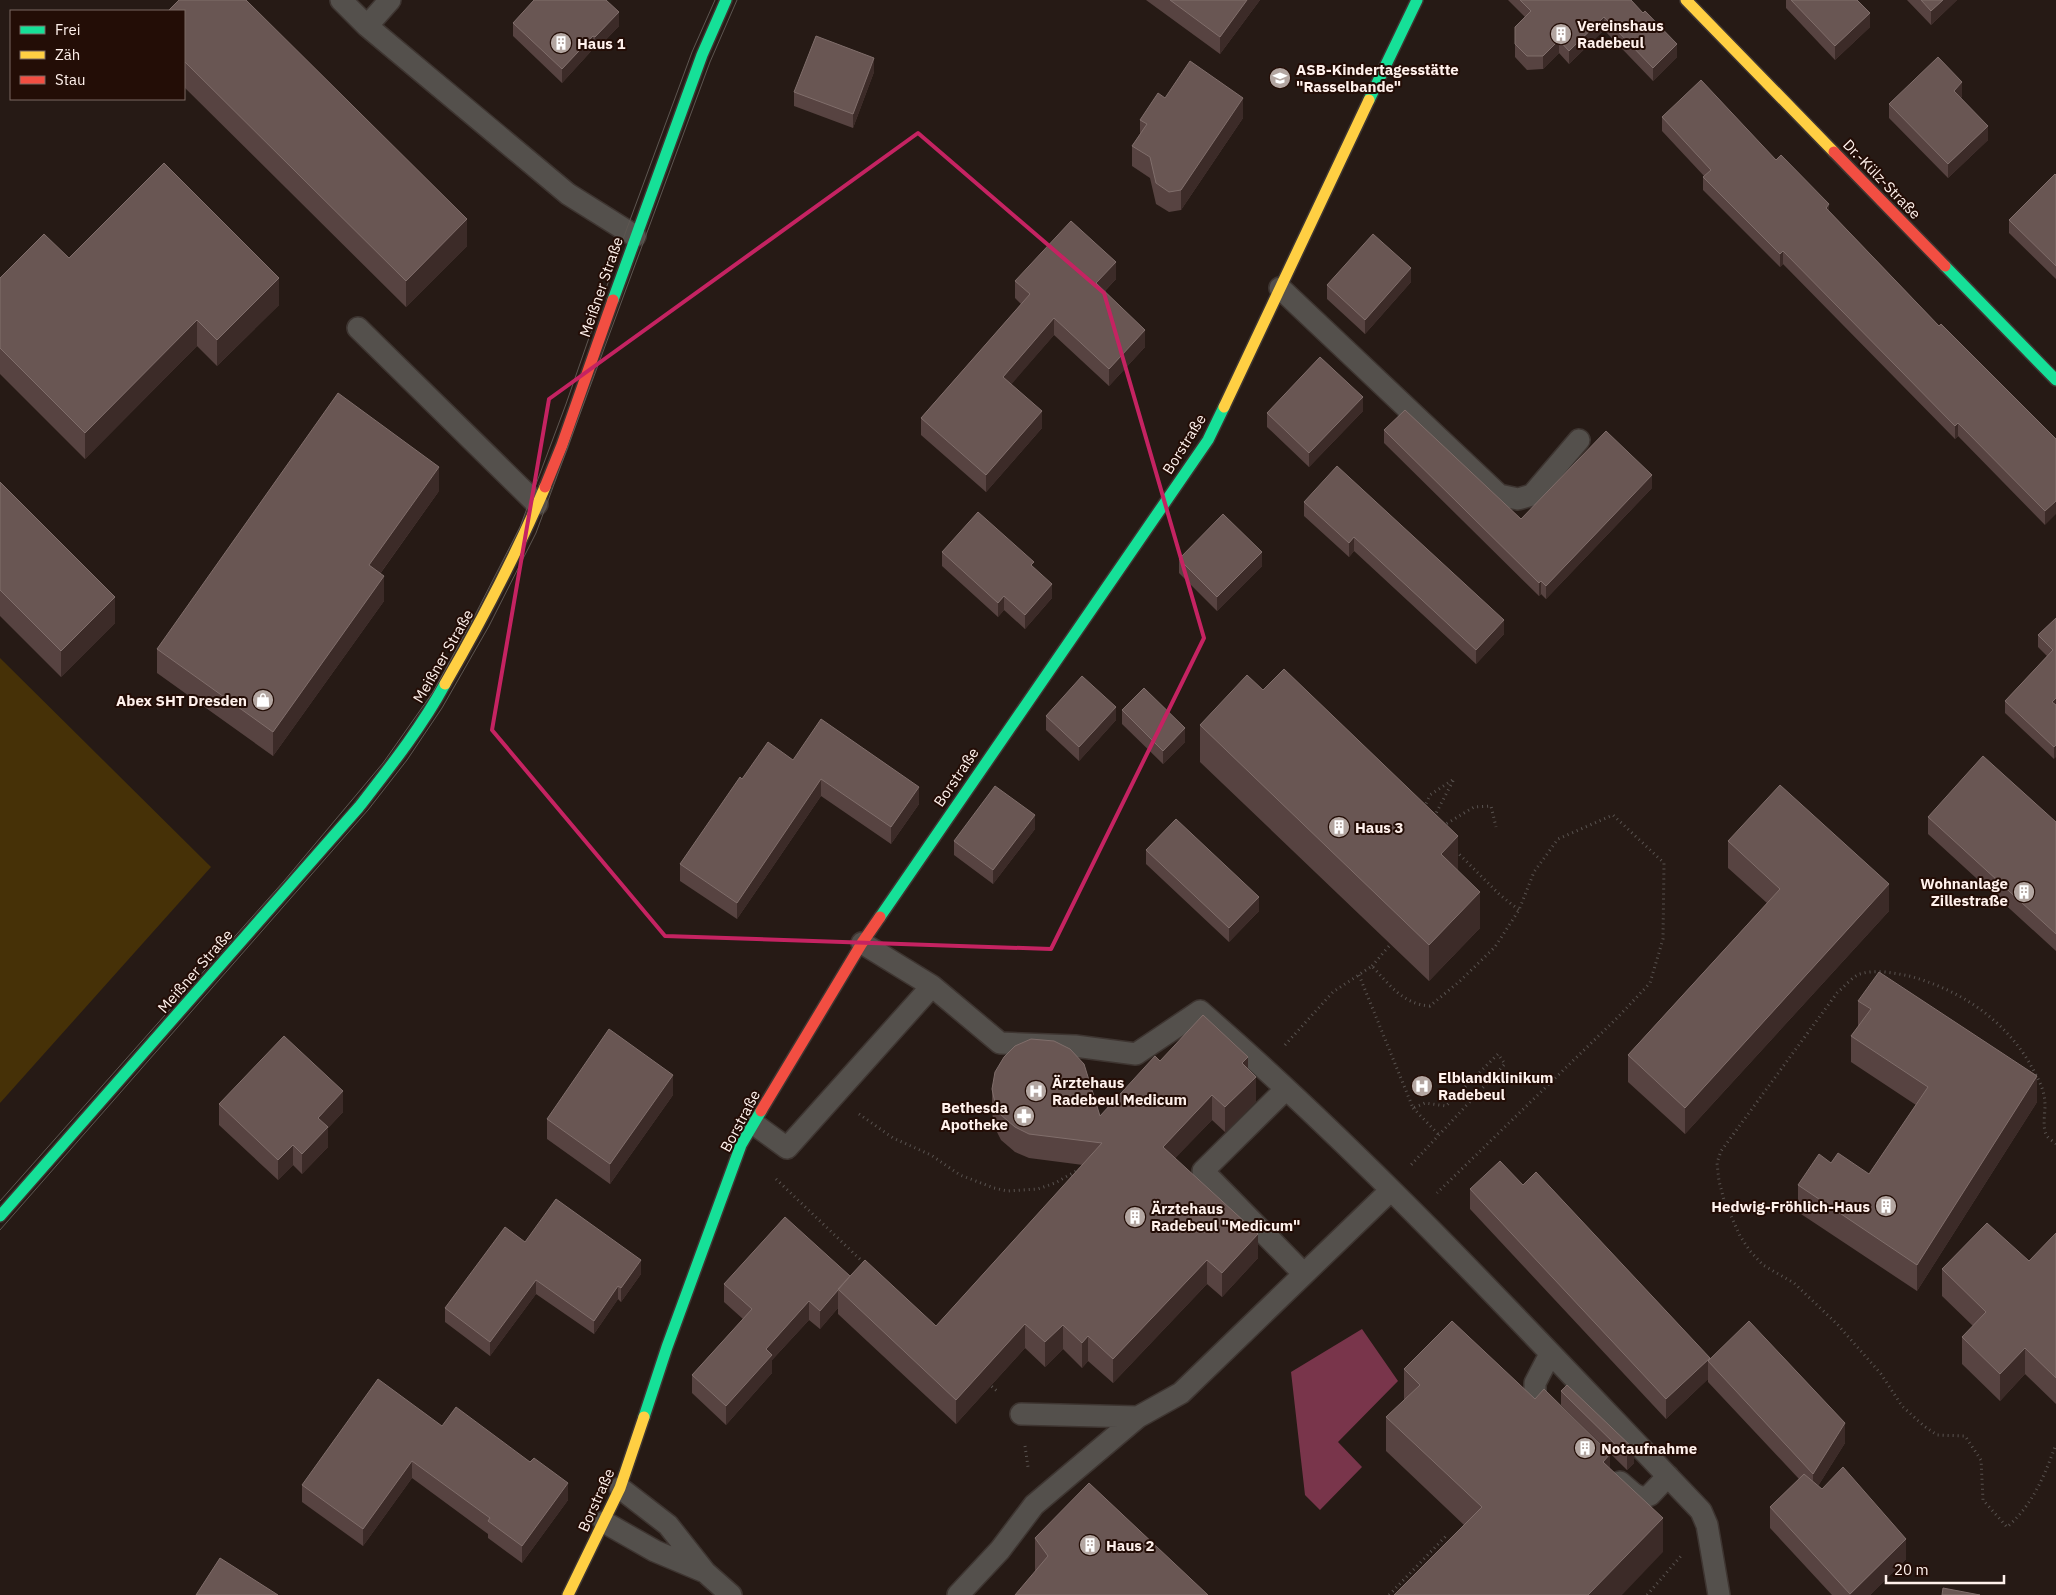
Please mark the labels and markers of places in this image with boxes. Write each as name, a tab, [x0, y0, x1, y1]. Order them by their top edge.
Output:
place label: Vereinshaus Radebeul	[1577, 16, 1664, 52]
building icon: Vereinshaus Radebeul	[1549, 22, 1573, 46]
building icon: Haus 1	[549, 31, 573, 55]
place label: Haus 1	[577, 34, 625, 53]
place label: ASB-Kindertagesstätte "Rasselbande"	[1296, 60, 1459, 96]
school or university icon: ASB-Kindertagesstätte "Rasselbande"	[1268, 66, 1292, 90]
shop icon: Abex SHT Dresden	[251, 688, 275, 712]
place label: Abex SHT Dresden	[116, 691, 247, 710]
building icon: Haus 3	[1327, 815, 1351, 839]
place label: Haus 3	[1355, 818, 1403, 837]
place label: Wohnanlage Zillestraße	[1920, 874, 2008, 910]
building icon: Wohnanlage Zillestraße	[2012, 880, 2036, 904]
place label: Elblandklinikum Radebeul	[1438, 1068, 1554, 1104]
place label: Ärztehaus Radebeul Medicum	[1052, 1073, 1187, 1109]
hospital icon: Elblandklinikum Radebeul	[1410, 1074, 1434, 1098]
hospital icon: Ärztehaus Radebeul Medicum	[1024, 1079, 1048, 1103]
place label: Bethesda Apotheke	[940, 1098, 1008, 1134]
pharmacy icon: Bethesda Apotheke	[1012, 1104, 1036, 1128]
building icon: Hedwig-Fröhlich-Haus	[1874, 1194, 1898, 1218]
place label: Hedwig-Fröhlich-Haus	[1711, 1197, 1870, 1216]
place label: Ärztehaus Radebeul "Medicum"	[1151, 1199, 1300, 1235]
building icon: Ärztehaus Radebeul "Medicum"	[1123, 1205, 1147, 1229]
building icon: Notaufnahme	[1573, 1436, 1597, 1460]
place label: Notaufnahme	[1601, 1439, 1697, 1458]
building icon: Haus 2	[1078, 1533, 1102, 1557]
place label: Haus 2	[1106, 1536, 1154, 1555]

